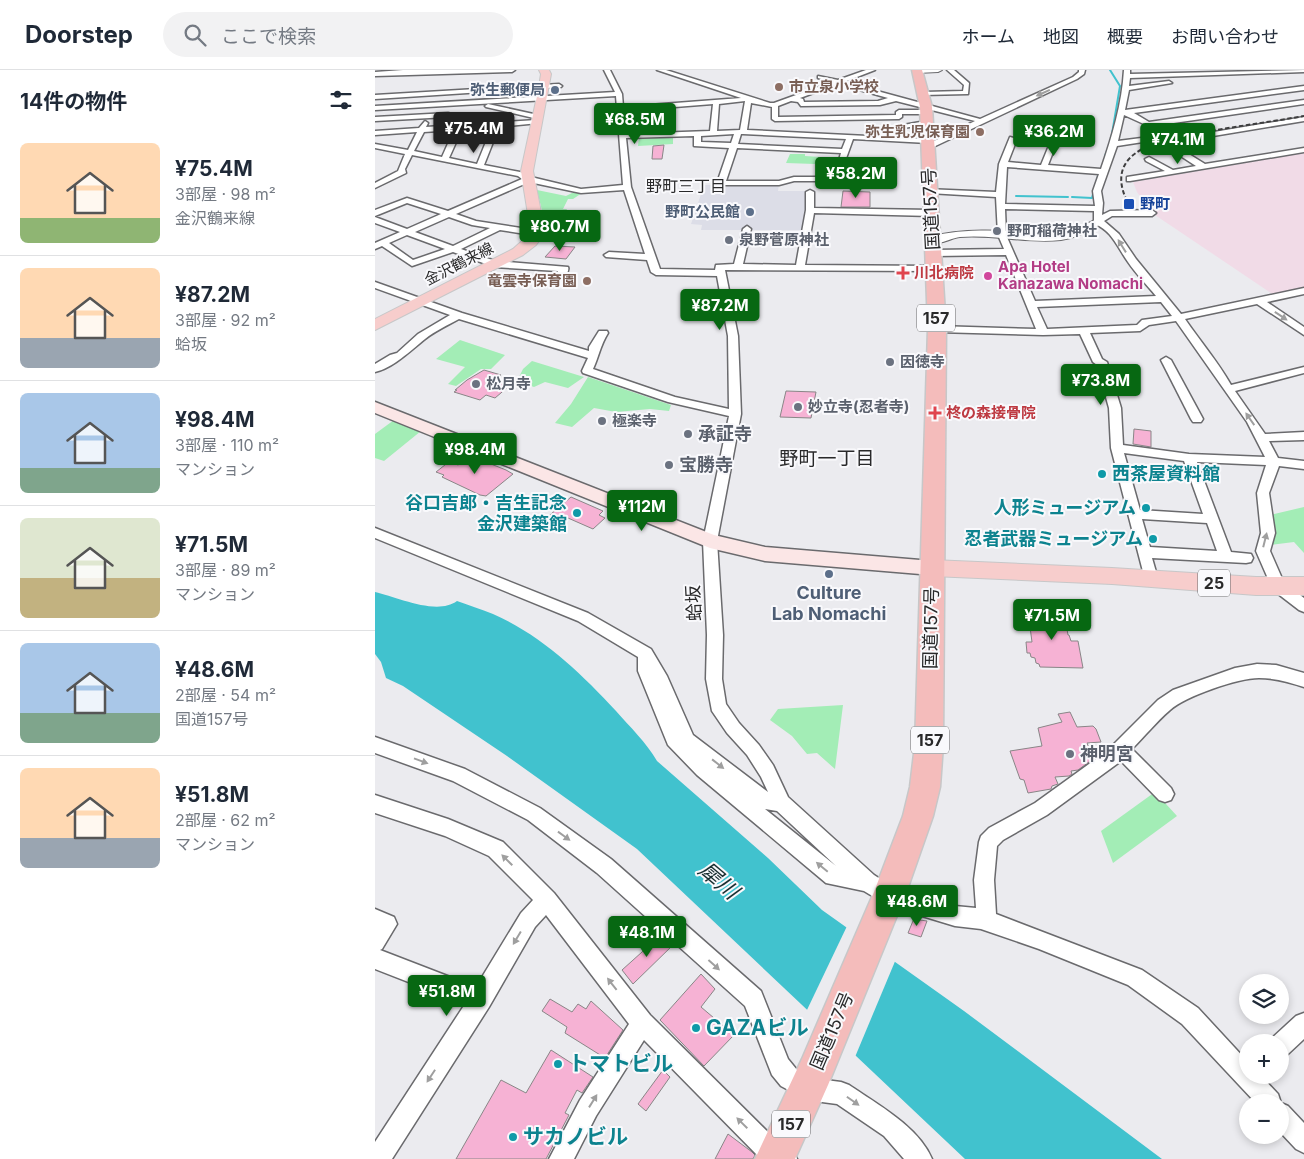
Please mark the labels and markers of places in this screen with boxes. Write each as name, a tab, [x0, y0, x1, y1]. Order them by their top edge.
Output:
place label: 市立泉小学校	[789, 77, 879, 96]
place label: 弥生郵便局	[470, 80, 545, 99]
marker: 市立泉小学校	[773, 81, 785, 93]
marker: 弥生郵便局	[549, 84, 561, 96]
pin: ¥68.5M	[594, 102, 676, 145]
pin: ¥75.4M	[433, 112, 515, 154]
pin: ¥36.2M	[1013, 114, 1095, 157]
place label: 弥生乳児保育園	[865, 122, 970, 141]
pin: ¥74.1M	[1137, 122, 1219, 165]
marker: 弥生乳児保育園	[974, 126, 986, 138]
pin: ¥58.2M	[815, 156, 897, 199]
place label: 野町	[1140, 194, 1170, 213]
marker: 野町	[1122, 197, 1136, 211]
place label: 野町公民館	[665, 202, 740, 221]
marker: 野町公民館	[744, 206, 756, 218]
pin: ¥80.7M	[519, 210, 601, 252]
place label: 野町稲荷神社	[1007, 221, 1097, 240]
marker: 野町稲荷神社	[991, 225, 1003, 237]
place label: 泉野菅原神社	[739, 230, 829, 249]
marker: 泉野菅原神社	[723, 234, 735, 246]
place label: Apa Hotel Kanazawa Nomachi	[998, 257, 1143, 293]
place label: 川北病院	[914, 263, 974, 282]
marker: 川北病院	[896, 266, 910, 280]
marker: Apa Hotel Kanazawa Nomachi	[982, 270, 994, 282]
place label: 竜雲寺保育園	[487, 271, 577, 290]
marker: 竜雲寺保育園	[581, 275, 593, 287]
pin: ¥87.2M	[679, 288, 761, 331]
place label: 因徳寺	[900, 352, 945, 371]
marker: 因徳寺	[884, 356, 896, 368]
pin: ¥73.8M	[1060, 364, 1142, 406]
place label: 松月寺	[486, 374, 531, 393]
marker: 松月寺	[470, 378, 482, 390]
place label: 妙立寺(忍者寺)	[808, 397, 909, 416]
marker: 妙立寺(忍者寺)	[792, 401, 804, 413]
place label: 柊の森接骨院	[946, 403, 1036, 422]
marker: 柊の森接骨院	[928, 406, 942, 420]
place label: 極楽寺	[612, 411, 657, 430]
marker: 極楽寺	[596, 415, 608, 427]
place label: 承証寺	[698, 423, 752, 444]
marker: 承証寺	[682, 428, 694, 440]
pin: ¥98.4M	[434, 432, 516, 475]
place label: 宝勝寺	[679, 454, 733, 475]
marker: 宝勝寺	[663, 459, 675, 471]
place label: 西茶屋資料館	[1112, 463, 1220, 484]
marker: 西茶屋資料館	[1096, 468, 1108, 480]
pin: ¥112M	[607, 490, 677, 532]
place label: 谷口吉郎・吉生記念 金沢建築館	[405, 492, 567, 534]
place label: 人形ミュージアム	[994, 497, 1136, 518]
marker: 人形ミュージアム	[1140, 502, 1152, 514]
marker: 谷口吉郎・吉生記念 金沢建築館	[571, 507, 583, 519]
place label: 忍者武器ミュージアム	[965, 528, 1143, 549]
marker: 忍者武器ミュージアム	[1147, 533, 1159, 545]
marker: Culture Lab Nomachi	[823, 568, 835, 580]
place label: Culture Lab Nomachi	[772, 582, 886, 624]
pin: ¥71.5M	[1011, 598, 1093, 641]
place label: 神明宮	[1080, 743, 1134, 764]
marker: 神明宮	[1064, 748, 1076, 760]
pin: ¥48.6M	[876, 884, 958, 927]
pin: ¥48.1M	[606, 916, 688, 958]
pin: ¥51.8M	[406, 974, 488, 1017]
place label: GAZAビル	[706, 1015, 808, 1040]
marker: GAZAビル	[690, 1022, 702, 1034]
place label: トマトビル	[568, 1051, 673, 1076]
marker: トマトビル	[552, 1058, 564, 1070]
place label: サカノビル	[523, 1124, 628, 1149]
marker: サカノビル	[507, 1131, 519, 1143]

